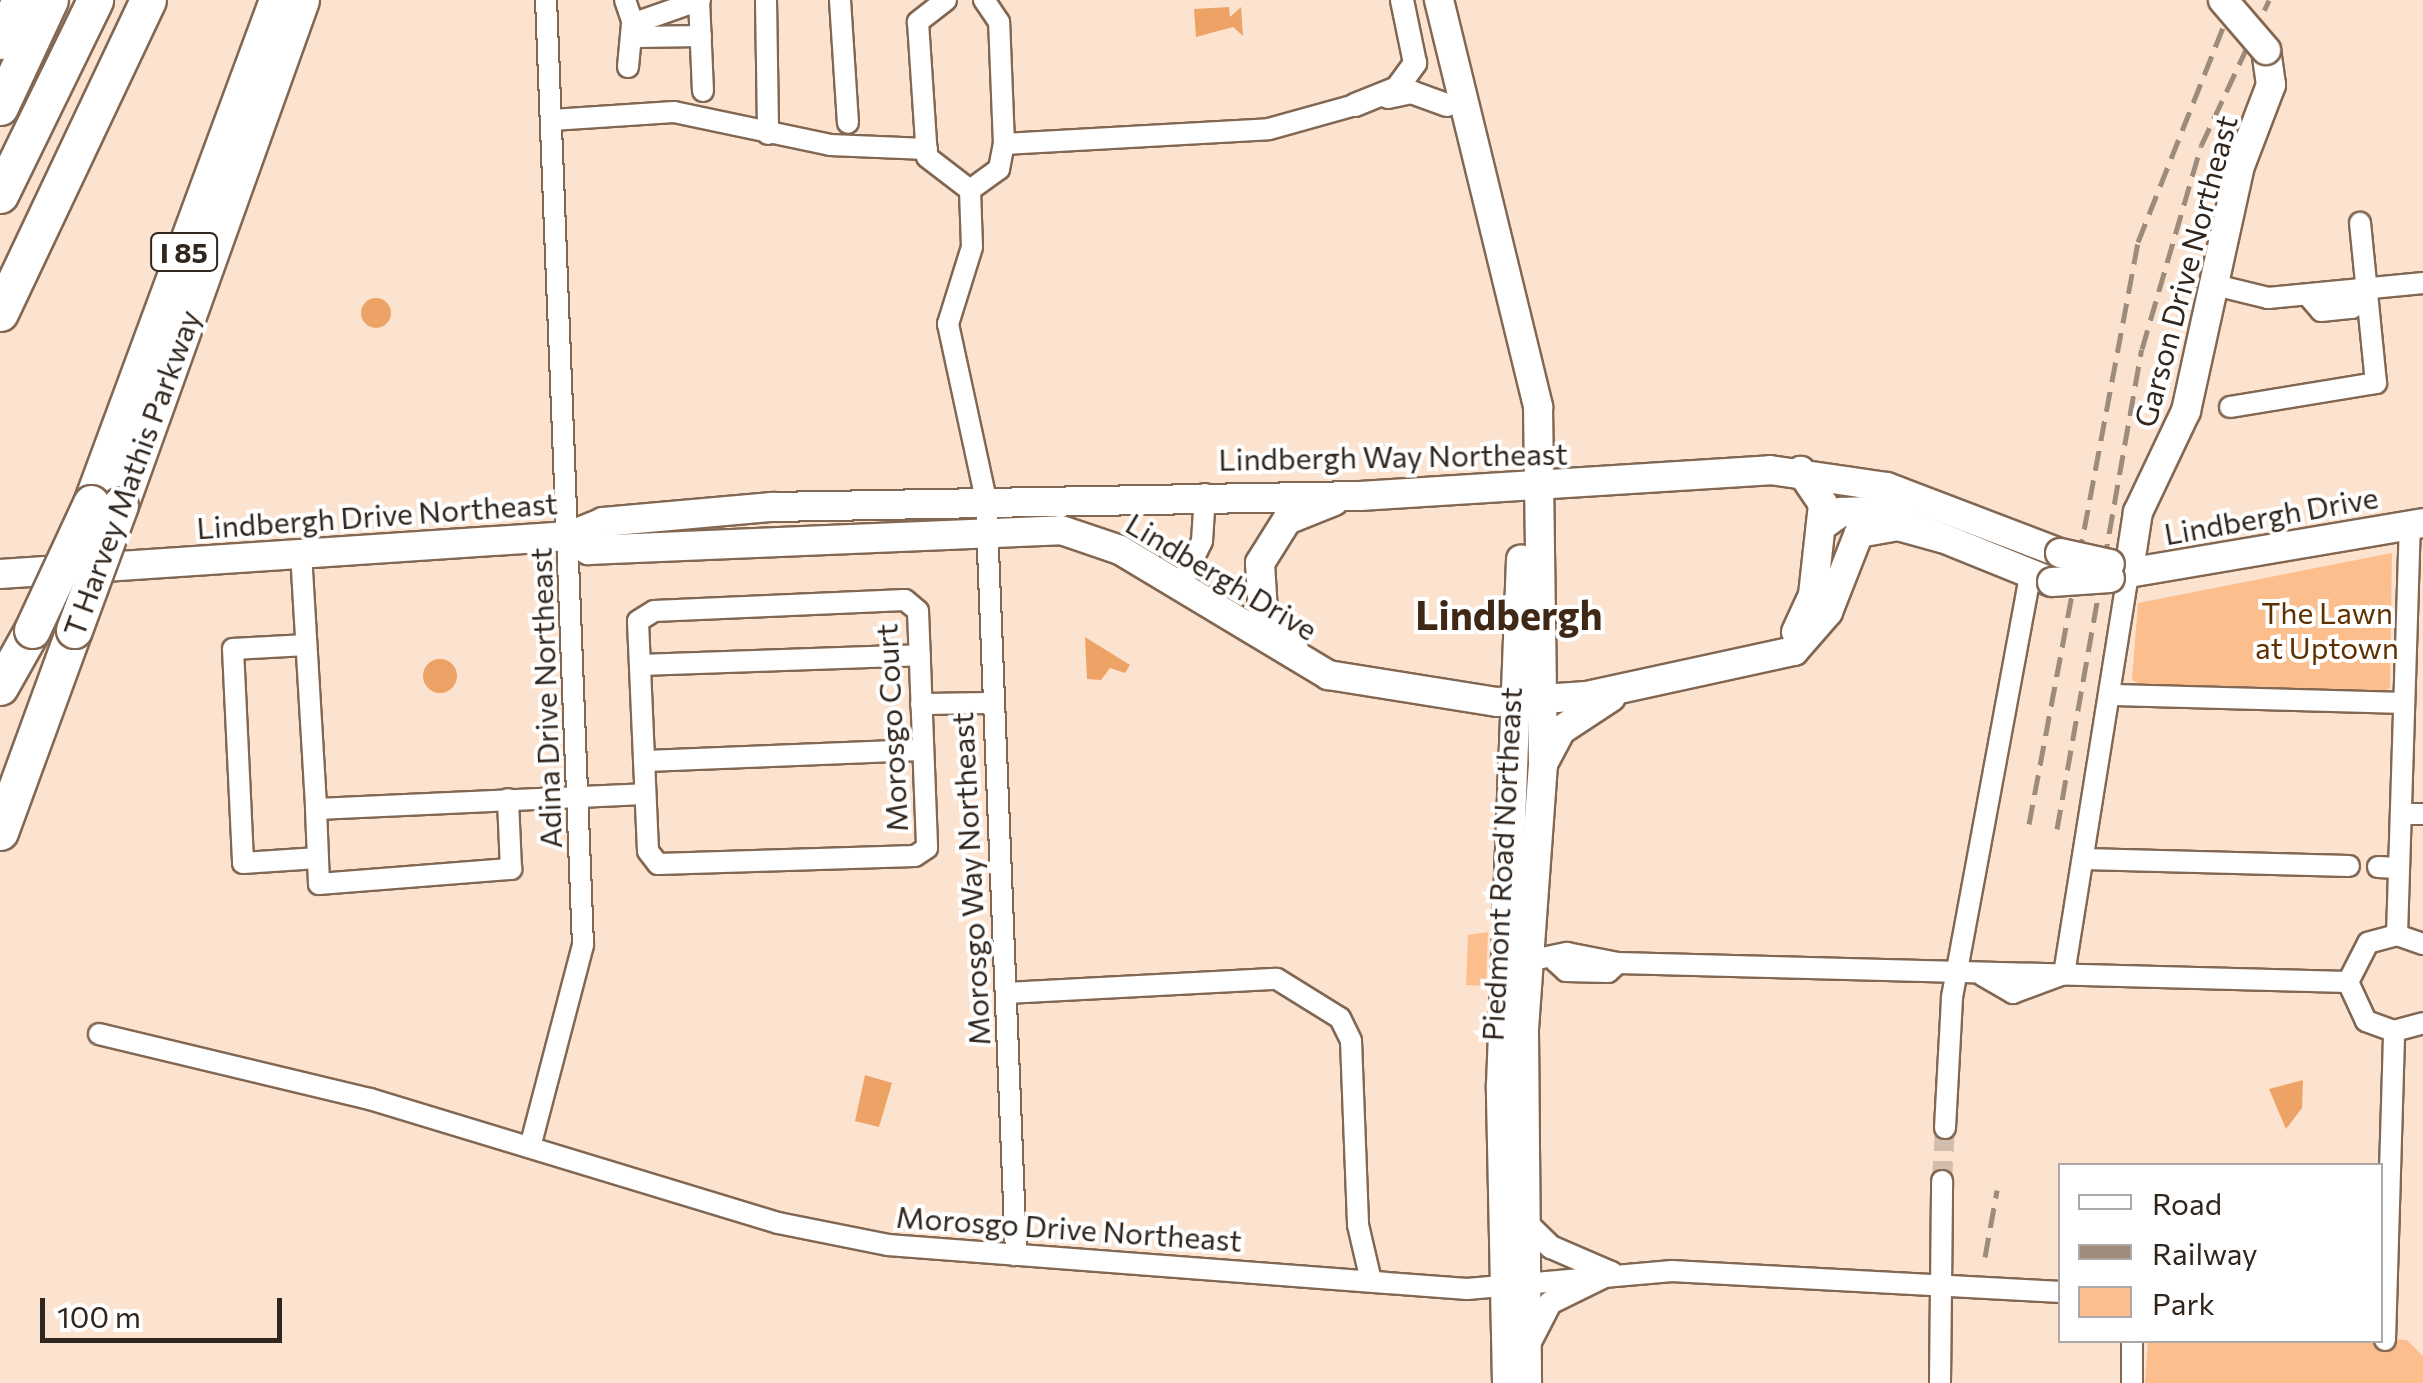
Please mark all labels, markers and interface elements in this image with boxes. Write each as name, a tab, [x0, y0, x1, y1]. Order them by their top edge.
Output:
street label: Garson Drive Northeast	[2126, 111, 2244, 431]
road number: I 85	[149, 229, 219, 275]
street label: T Harvey Mathis Parkway	[55, 305, 207, 641]
street label: Lindbergh Way Northeast	[1218, 435, 1568, 477]
street label: Lindbergh Drive	[2161, 478, 2381, 552]
street label: Lindbergh Drive Northeast	[195, 484, 559, 546]
street label: Lindbergh Drive	[1120, 505, 1324, 647]
street label: Adina Drive Northeast	[522, 547, 568, 849]
district label: Lindbergh	[1415, 590, 1603, 638]
park label: The Lawn at Uptown	[2255, 594, 2399, 664]
street label: Morosgo Court	[868, 623, 914, 833]
street label: Piedmont Road Northeast	[1474, 686, 1528, 1042]
street label: Morosgo Way Northeast	[943, 711, 997, 1047]
legend	[2058, 1163, 2383, 1343]
text: Road	[2152, 1184, 2222, 1221]
street label: Morosgo Drive Northeast	[895, 1198, 1243, 1258]
text: Railway	[2152, 1234, 2258, 1271]
scale bar	[45, 1278, 288, 1340]
text: Park	[2152, 1284, 2215, 1321]
text: 100 m	[57, 1297, 141, 1334]

